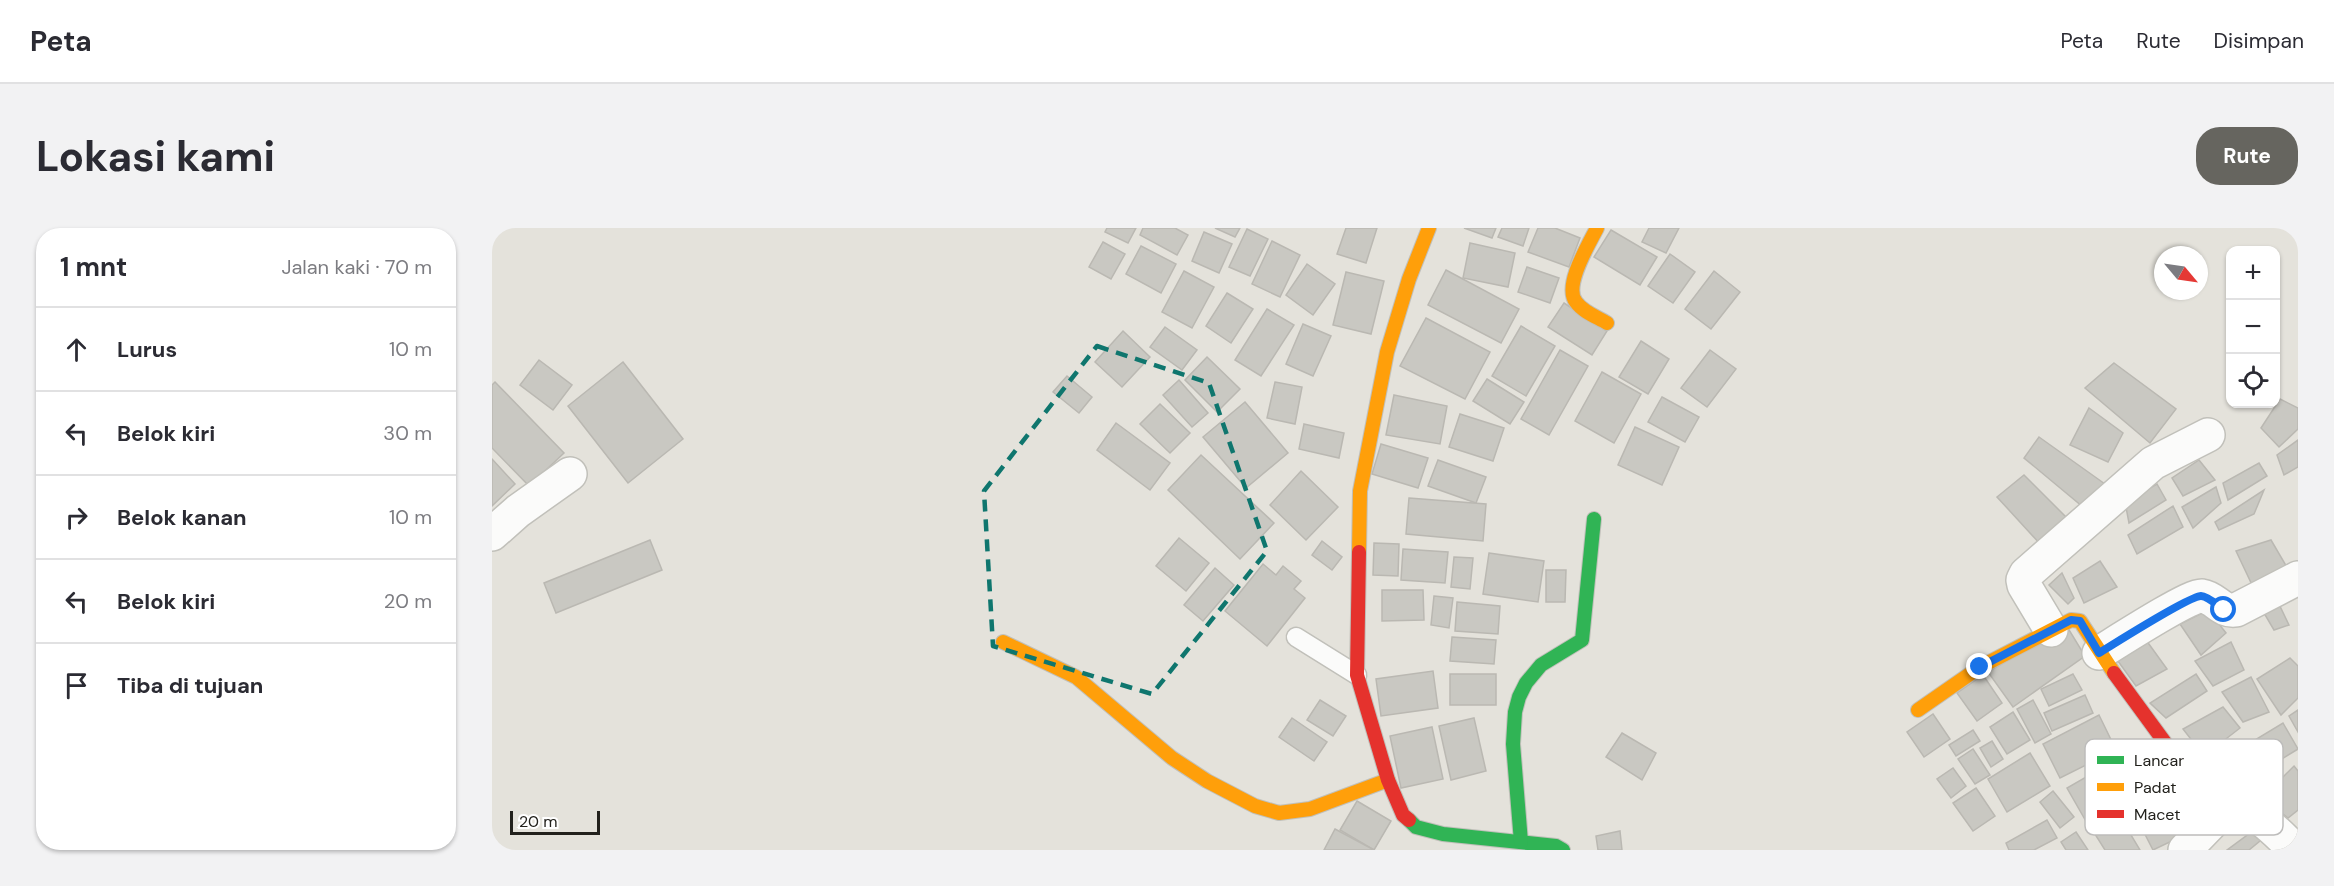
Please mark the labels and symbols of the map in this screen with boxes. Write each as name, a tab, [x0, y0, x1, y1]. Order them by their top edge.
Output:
north arrow	[2154, 246, 2208, 300]
route start	[2210, 596, 2236, 622]
route end	[1966, 653, 1992, 679]
legend	[2085, 739, 2283, 835]
text: Lancar	[2134, 750, 2184, 771]
text: Padat	[2134, 777, 2176, 798]
text: Macet	[2134, 804, 2180, 825]
scale bar	[510, 808, 600, 836]

